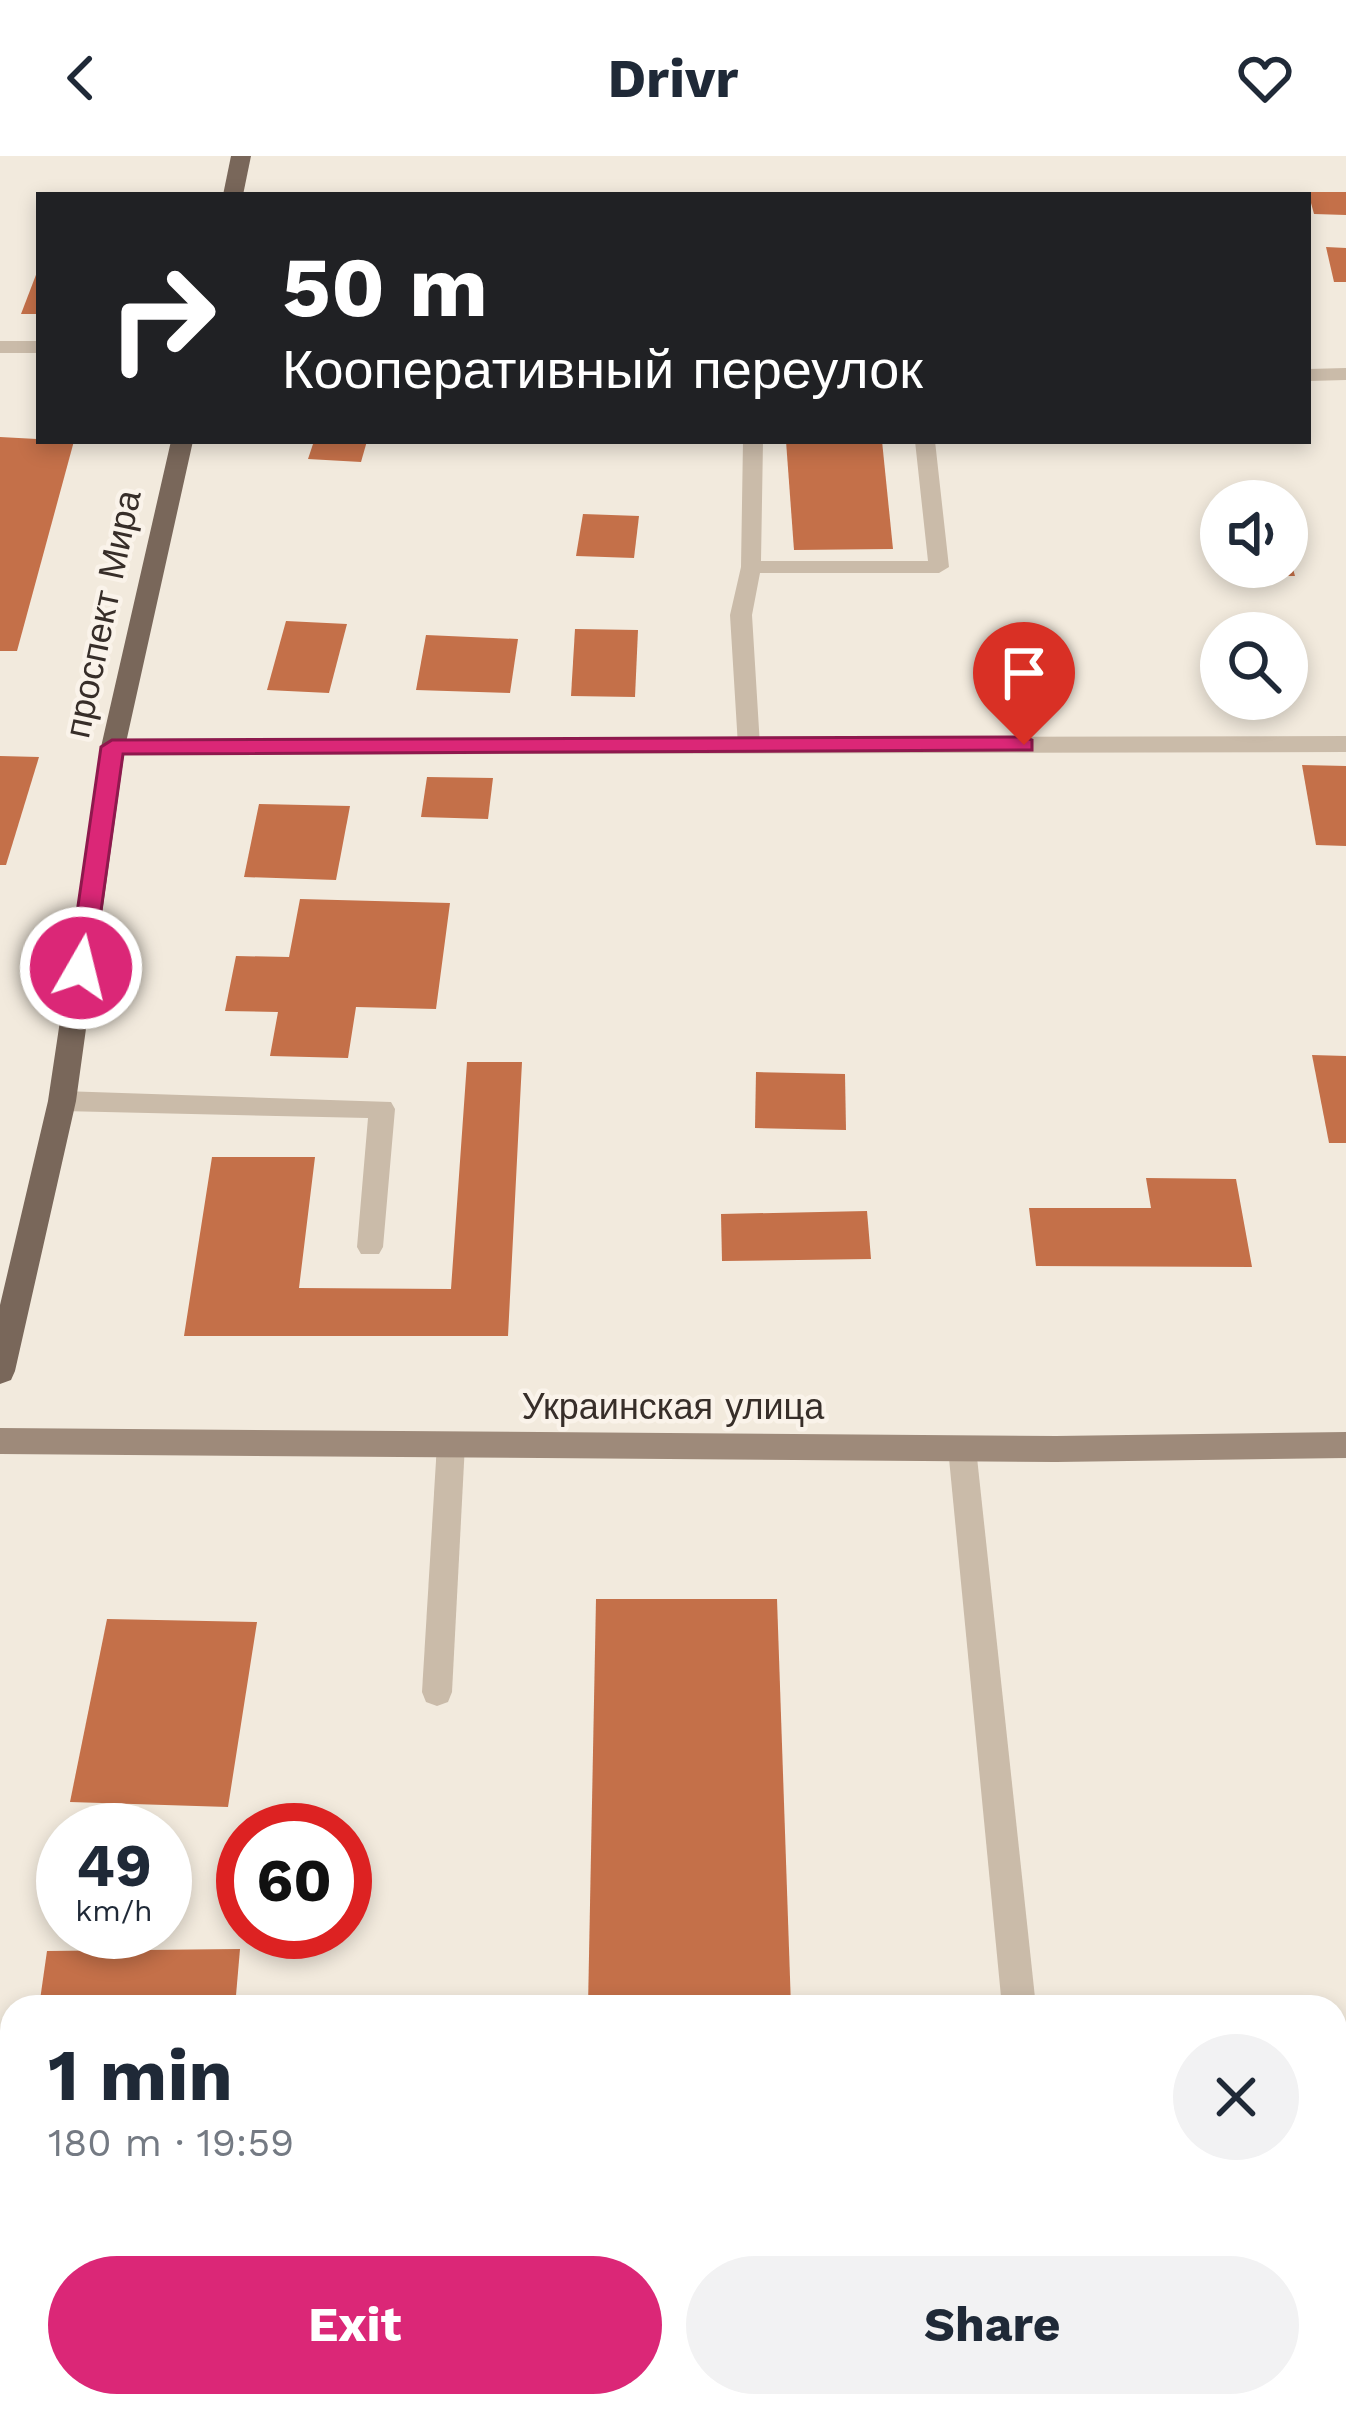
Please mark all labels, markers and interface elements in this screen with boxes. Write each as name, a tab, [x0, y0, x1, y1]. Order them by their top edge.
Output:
icon: back	[48, 45, 114, 111]
icon: heart	[1232, 45, 1298, 111]
text: Drivr	[607, 47, 739, 110]
text: 50 m	[282, 238, 488, 336]
icon: right	[84, 240, 240, 396]
text: Кооперативный переулок	[282, 338, 923, 401]
map controls	[1200, 480, 1308, 720]
button: sound	[1200, 480, 1308, 588]
street label: проспект Мира	[56, 485, 150, 742]
button: search	[1200, 612, 1308, 720]
pin	[973, 622, 1075, 745]
icon: arrive	[991, 640, 1057, 706]
position arrow	[18, 905, 144, 1031]
street label: Украинская улица	[522, 1386, 825, 1428]
speed limit sign: 60	[216, 1803, 372, 1959]
text: 49	[76, 1830, 152, 1901]
text: km/h	[75, 1893, 153, 1928]
text: 1 min	[48, 2033, 233, 2117]
button: close	[1173, 2034, 1299, 2160]
text: 180 m · 19:59	[48, 2120, 294, 2165]
button: Exit	[48, 2256, 662, 2394]
button: Share	[686, 2256, 1299, 2394]

